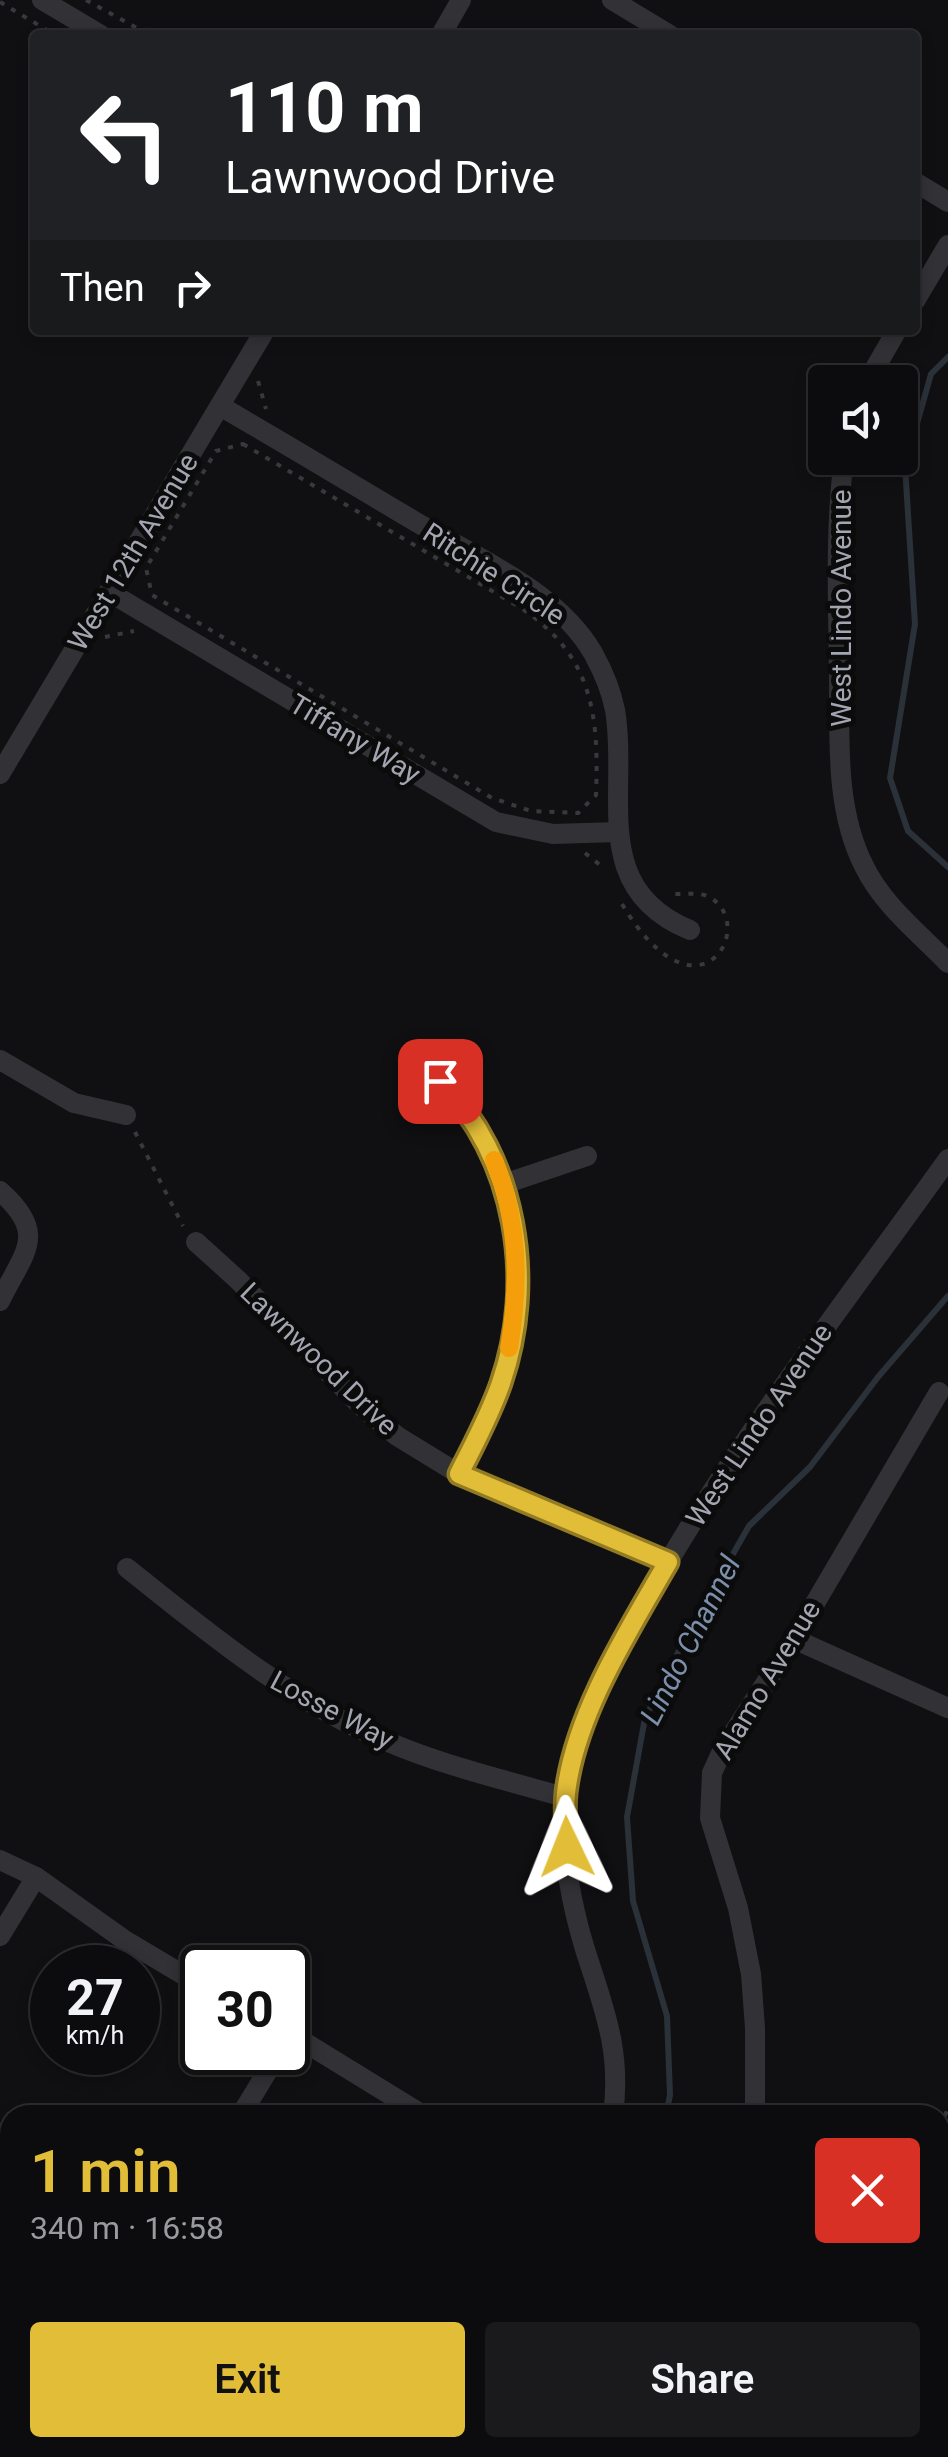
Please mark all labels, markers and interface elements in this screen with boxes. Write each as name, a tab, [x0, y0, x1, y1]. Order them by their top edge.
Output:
text: 110 m	[225, 67, 424, 149]
icon: left	[60, 70, 190, 200]
text: Lawnwood Drive	[225, 151, 555, 204]
icon: right	[165, 260, 220, 315]
text: Then	[60, 266, 145, 310]
map controls	[808, 365, 918, 475]
button: sound	[808, 365, 918, 475]
street label: West 12th Avenue	[61, 447, 205, 657]
street label: West Lindo Avenue	[825, 489, 858, 727]
street label: Ritchie Circle	[417, 516, 571, 632]
street label: Tiffany Way	[284, 687, 426, 791]
pin	[398, 1039, 483, 1124]
icon: arrive	[413, 1054, 468, 1109]
street label: Lawnwood Drive	[234, 1276, 404, 1442]
street label: West Lindo Avenue	[679, 1317, 839, 1533]
water label: Lindo Channel	[632, 1549, 748, 1730]
street label: Alamo Avenue	[707, 1595, 827, 1765]
street label: Losse Way	[265, 1664, 399, 1756]
position arrow	[515, 1795, 619, 1899]
speed limit sign: 30	[180, 1945, 310, 2075]
text: 27	[66, 1969, 124, 2027]
text: km/h	[66, 2021, 124, 2050]
text: 1 min	[30, 2136, 180, 2207]
button: close	[815, 2138, 920, 2243]
text: 340 m · 16:58	[30, 2209, 224, 2247]
button: Exit	[30, 2322, 465, 2437]
button: Share	[485, 2322, 920, 2437]

